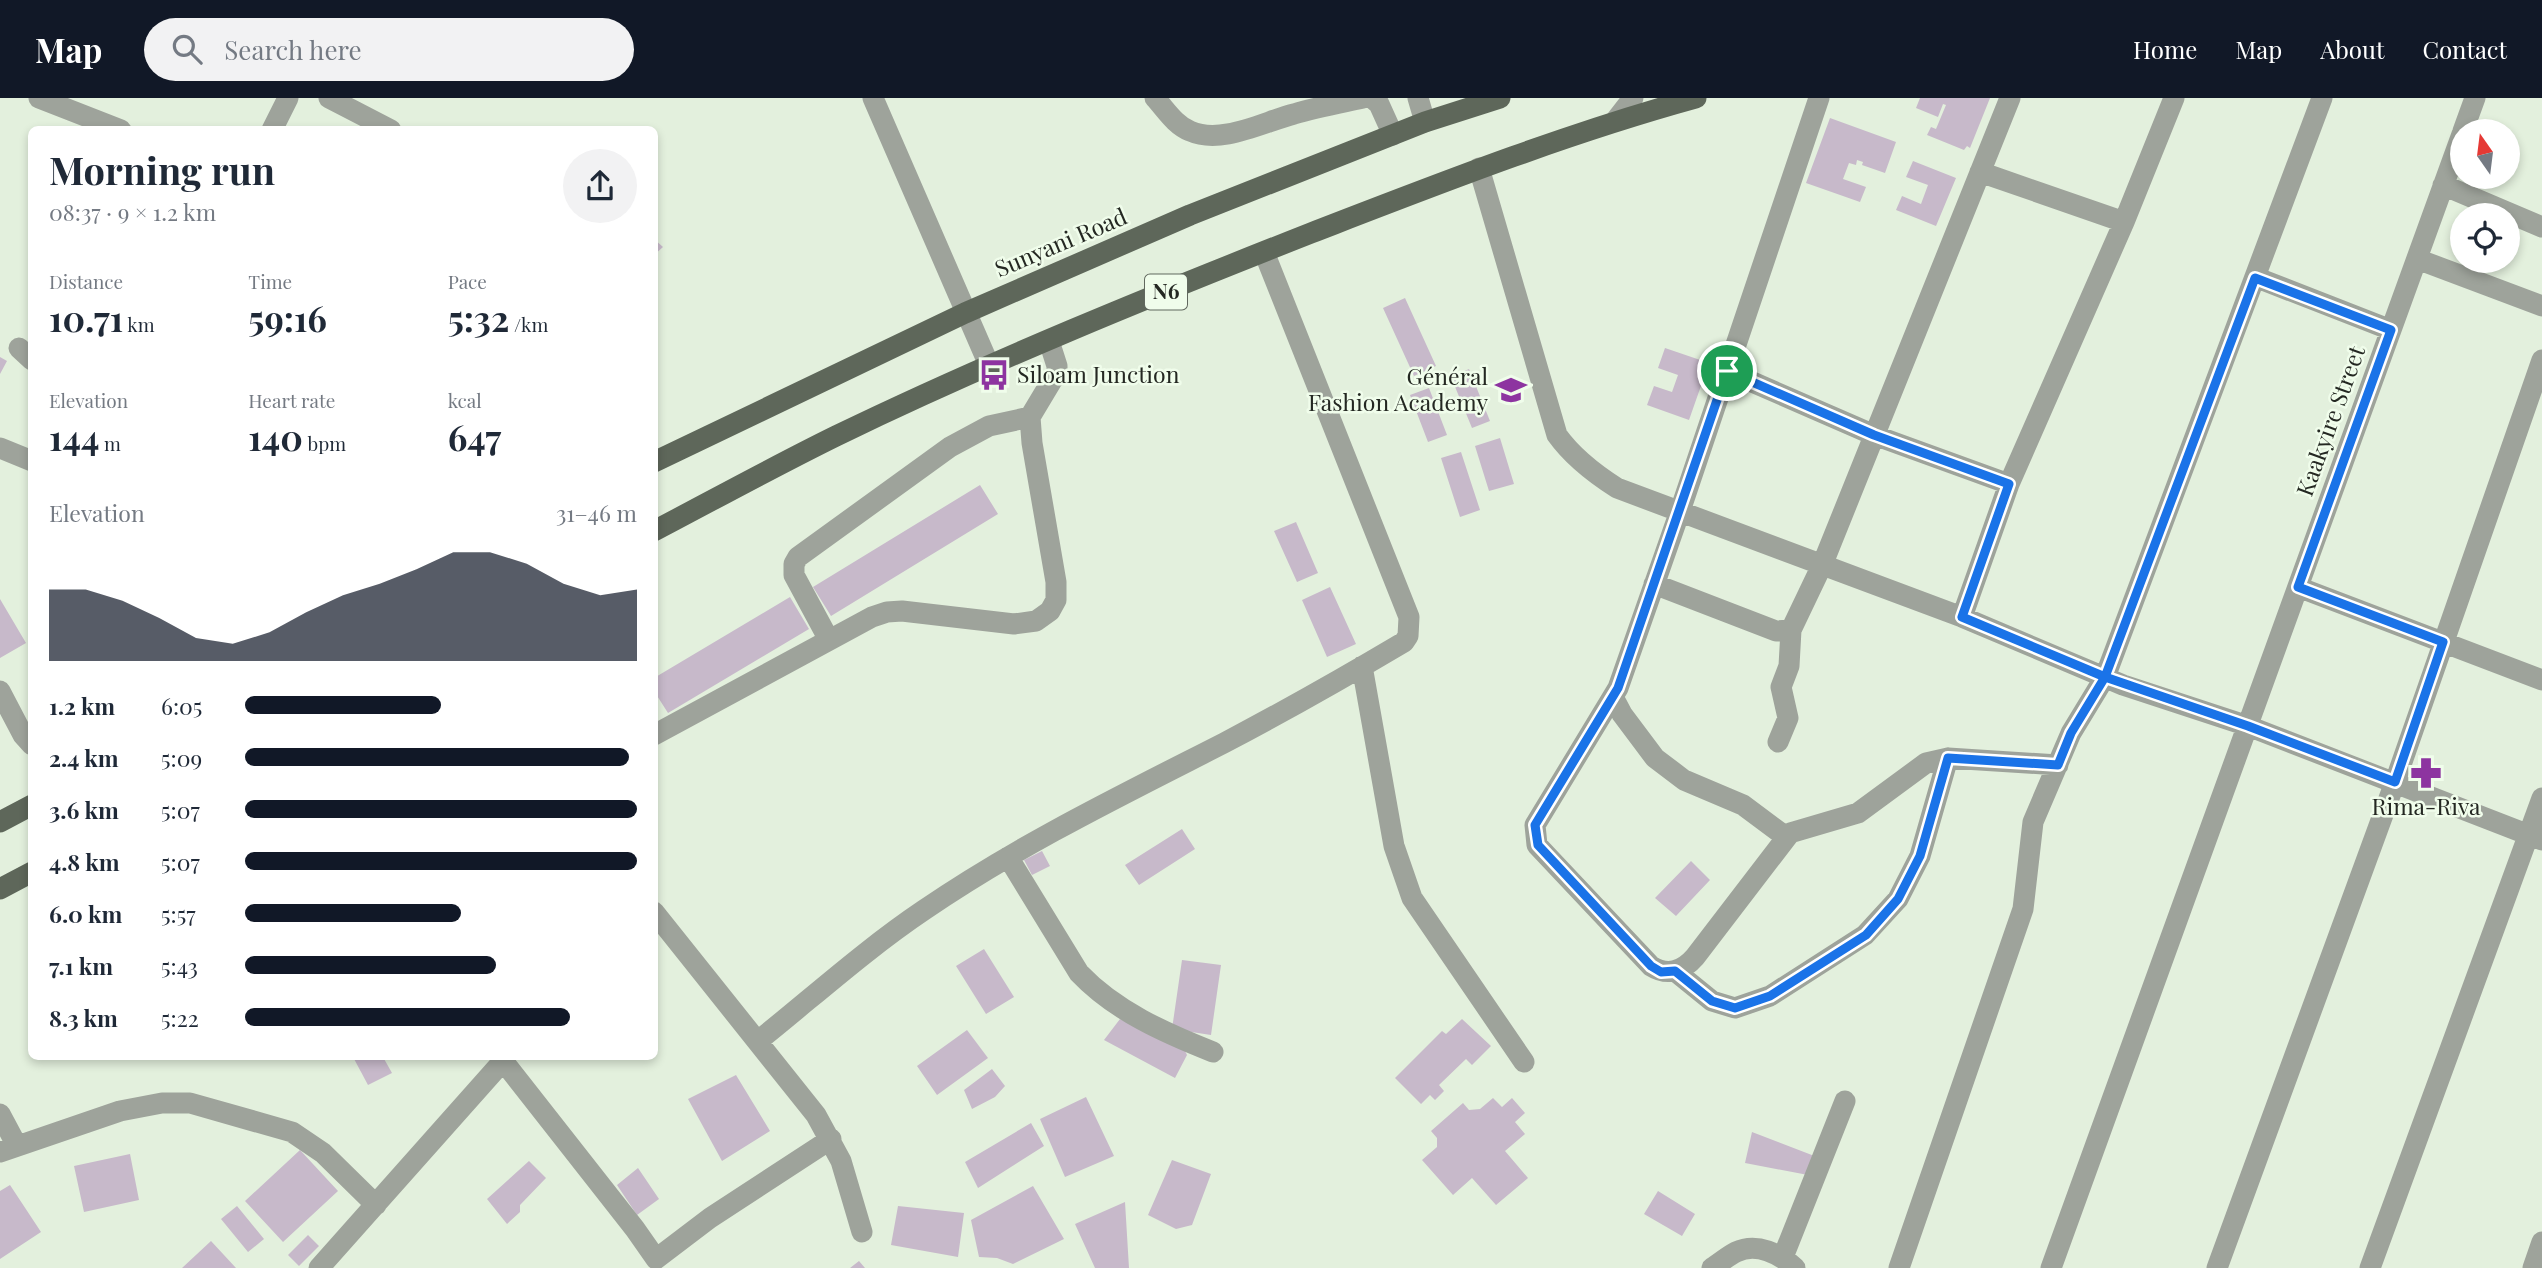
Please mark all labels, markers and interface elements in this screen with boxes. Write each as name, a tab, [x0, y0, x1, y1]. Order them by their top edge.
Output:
search box	[144, 18, 634, 81]
text: Map	[35, 27, 102, 71]
icon: search	[168, 30, 206, 68]
text: Search here	[224, 32, 362, 67]
text: Home	[2133, 33, 2197, 65]
text: Map	[2235, 33, 2282, 65]
text: About	[2320, 33, 2384, 65]
text: Contact	[2422, 33, 2507, 65]
north arrow	[2450, 119, 2520, 189]
map controls	[2450, 119, 2520, 273]
text: Morning run	[49, 144, 275, 195]
button: share	[563, 149, 637, 223]
text: 08:37 · 9 × 1.2 km	[49, 196, 216, 227]
street label: Sunyani Road	[990, 200, 1131, 283]
button: locate	[2450, 203, 2520, 273]
text: Distance	[49, 268, 123, 294]
text: Time	[248, 268, 292, 294]
text: Pace	[448, 268, 487, 294]
road number: N6	[1145, 274, 1187, 310]
text: 10.71	[49, 294, 123, 341]
text: 59:16	[248, 294, 327, 341]
text: 5:32	[448, 294, 509, 341]
text: km	[123, 311, 155, 337]
text: /km	[509, 311, 548, 337]
street label: Kaakyire Street	[2288, 340, 2371, 500]
pin	[1697, 341, 1757, 401]
icon: arrive	[1708, 352, 1746, 390]
bus stop icon: Siloam Junction	[977, 358, 1011, 392]
place label: Siloam Junction	[1017, 358, 1180, 389]
place label: Général Fashion Academy	[1308, 360, 1488, 417]
school or university icon: Général Fashion Academy	[1494, 373, 1528, 407]
text: Elevation	[49, 387, 128, 413]
text: Heart rate	[248, 387, 335, 413]
text: kcal	[448, 387, 482, 413]
text: 144	[49, 413, 99, 460]
text: 140	[248, 413, 303, 460]
text: 647	[448, 413, 501, 460]
text: m	[99, 430, 121, 456]
text: bpm	[303, 430, 346, 456]
text: Elevation	[49, 497, 145, 528]
text: 31–46 m	[556, 497, 637, 528]
text: 1.2 km	[49, 690, 115, 721]
text: 6:05	[161, 690, 202, 721]
text: 2.4 km	[49, 742, 119, 773]
text: 5:09	[161, 742, 202, 773]
pharmacy icon: Rima-Riva	[2409, 756, 2443, 790]
place label: Rima-Riva	[2372, 790, 2481, 821]
text: 3.6 km	[49, 794, 119, 825]
text: 5:07	[161, 794, 200, 825]
text: 4.8 km	[49, 846, 120, 877]
text: 5:07	[161, 846, 200, 877]
text: 6.0 km	[49, 898, 122, 929]
text: 5:57	[161, 898, 196, 929]
text: 7.1 km	[49, 950, 113, 981]
text: 5:43	[161, 950, 198, 981]
text: 8.3 km	[49, 1002, 118, 1033]
text: 5:22	[161, 1002, 199, 1033]

